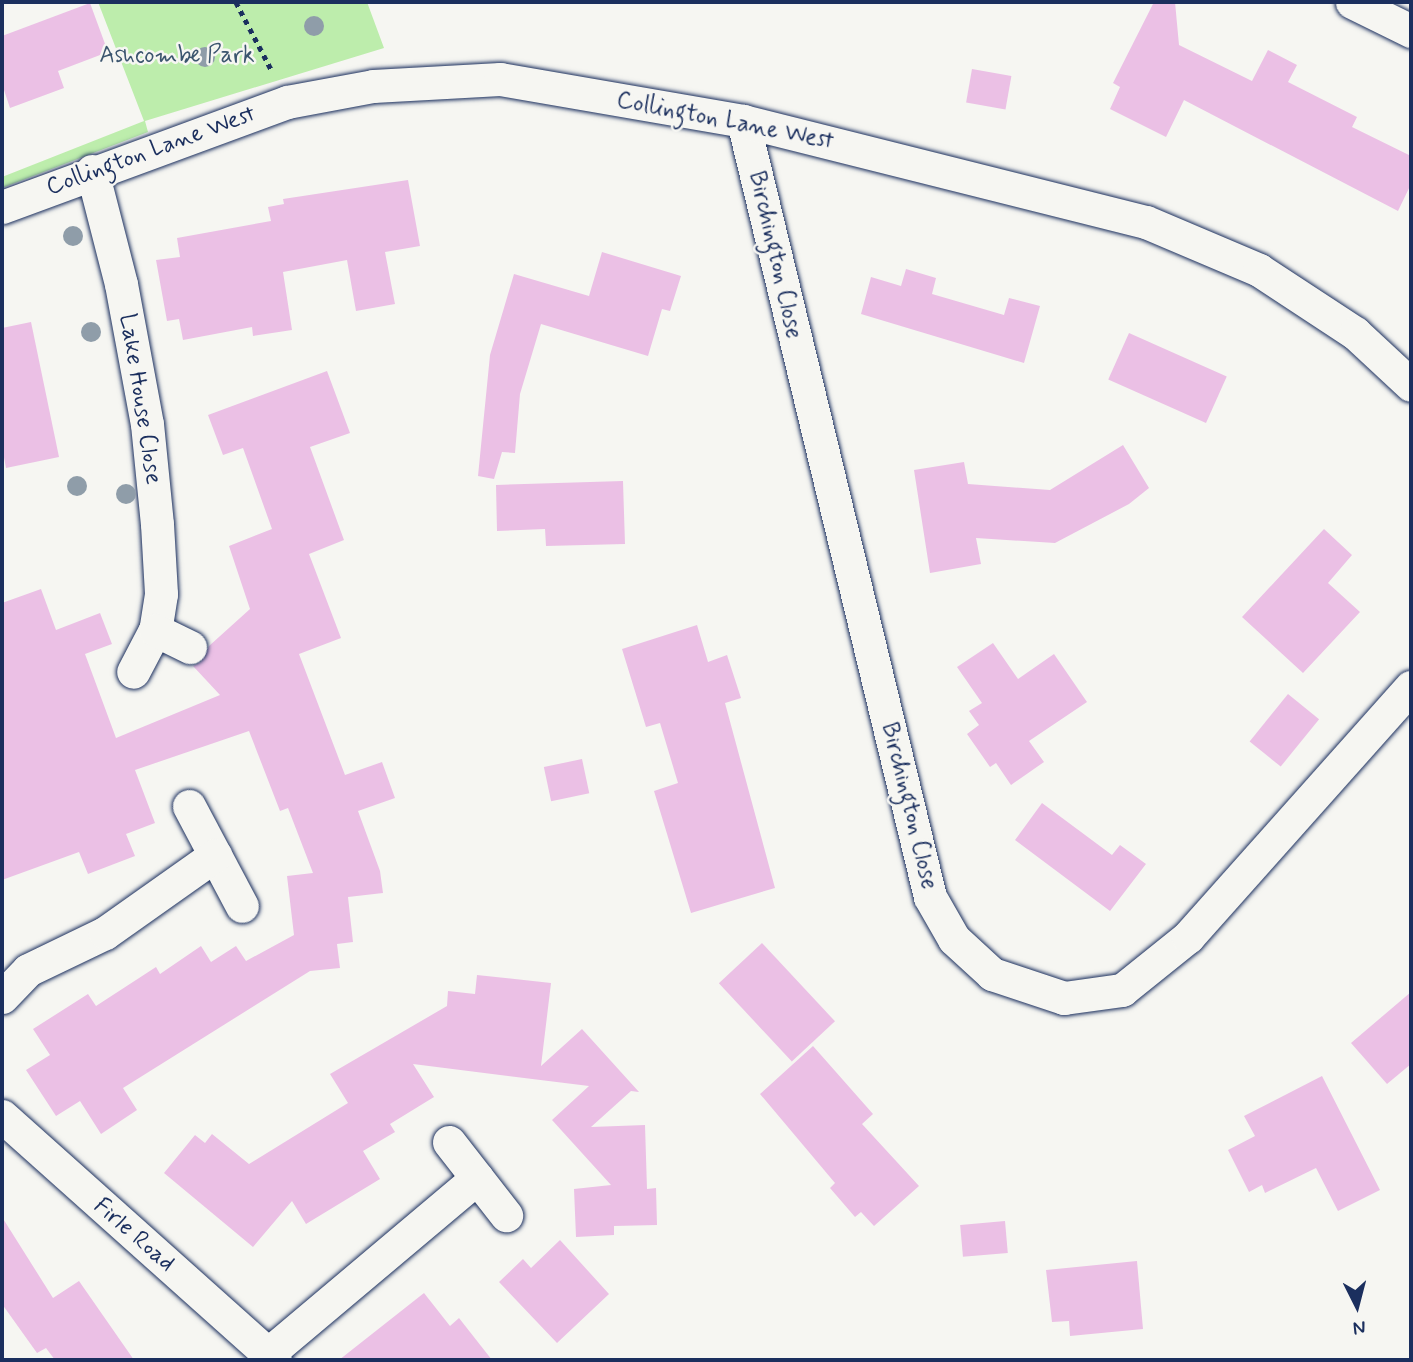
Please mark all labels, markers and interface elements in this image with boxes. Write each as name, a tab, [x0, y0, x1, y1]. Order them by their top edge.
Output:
park label: Ashcombe Park	[99, 42, 255, 70]
street label: Collington Lane West	[616, 86, 834, 156]
street label: Collington Lane West	[44, 100, 258, 202]
street label: Birchington Close	[741, 167, 809, 343]
street label: Lake House Close	[112, 311, 168, 487]
street label: Birchington Close	[874, 718, 944, 894]
street label: Firle Road	[87, 1192, 181, 1278]
north arrow	[1322, 1271, 1392, 1341]
text: N	[1352, 1314, 1367, 1340]

